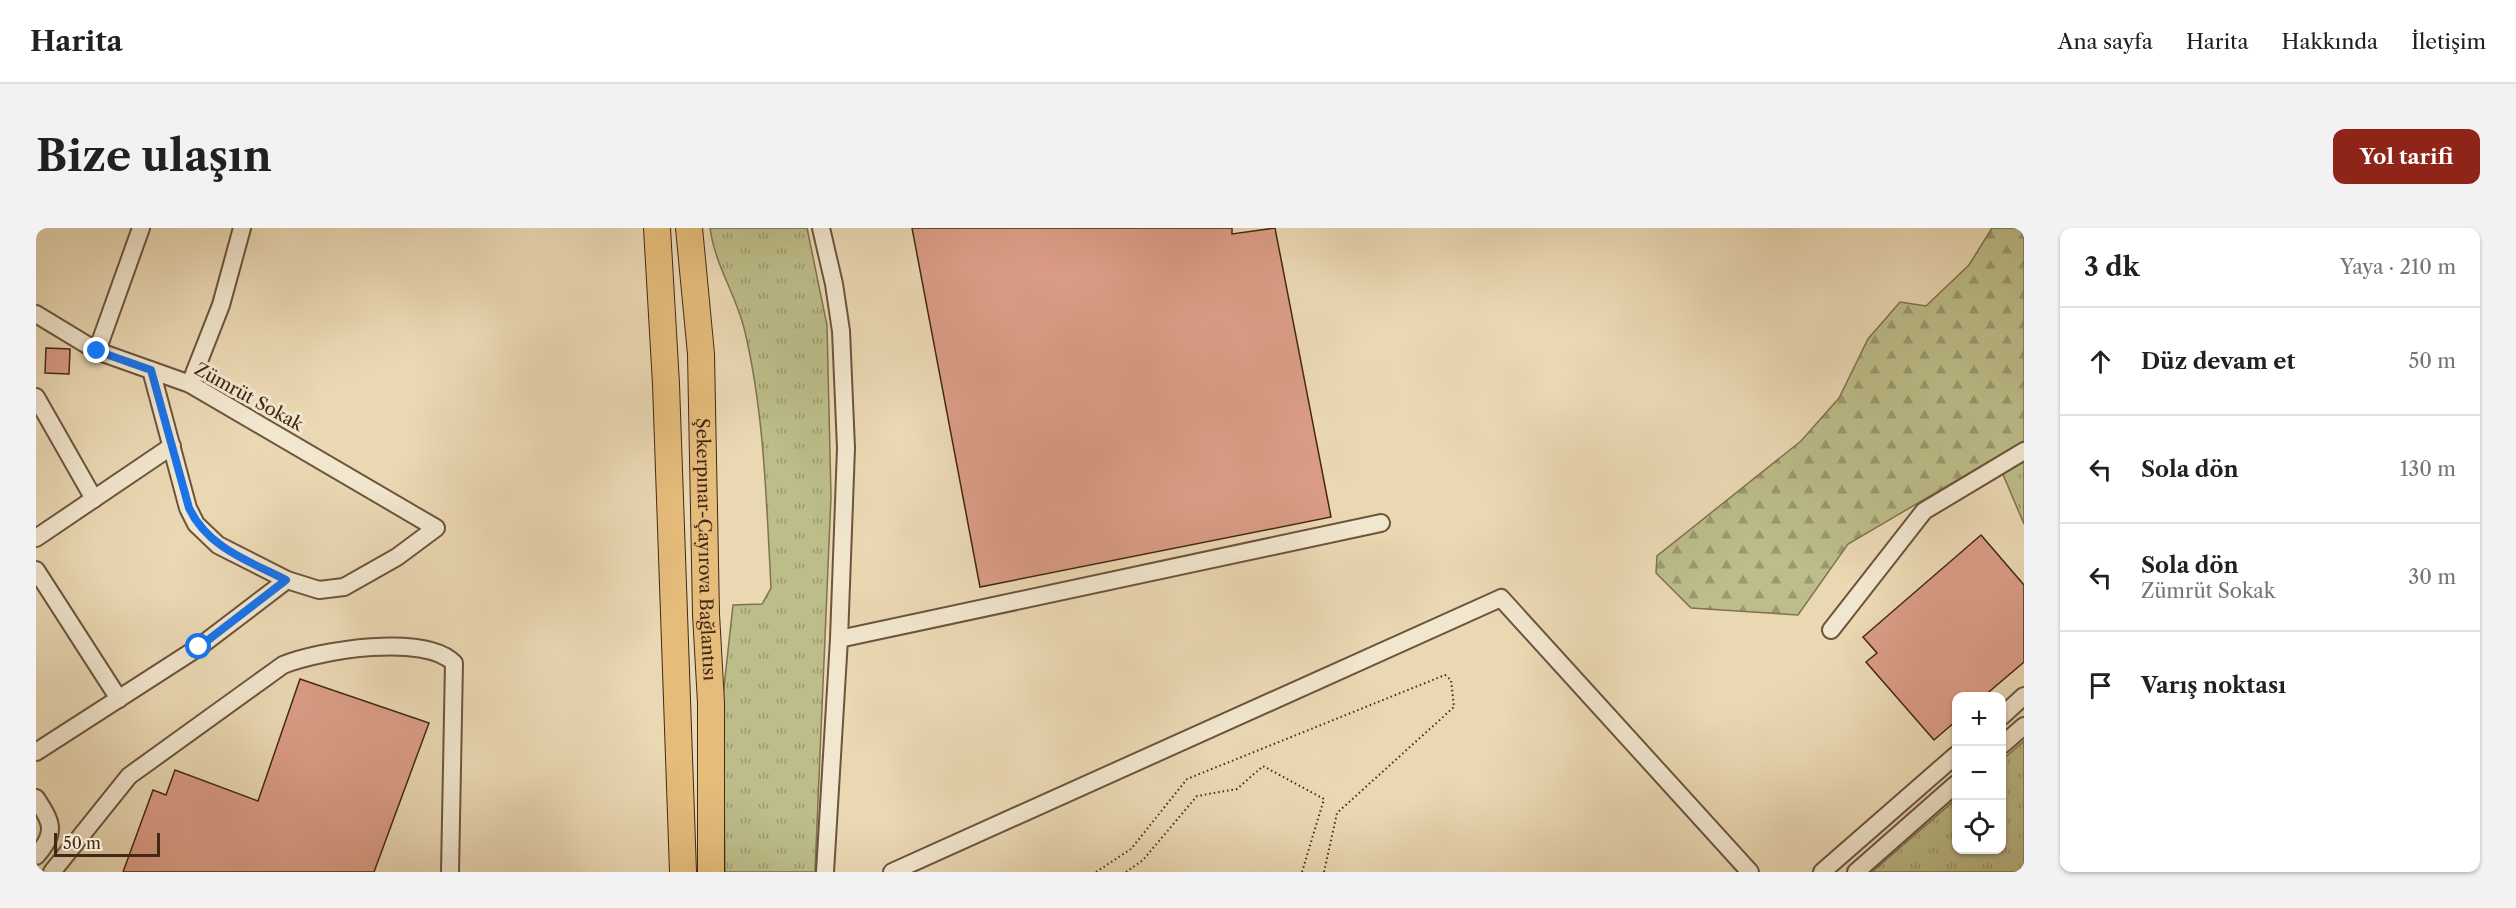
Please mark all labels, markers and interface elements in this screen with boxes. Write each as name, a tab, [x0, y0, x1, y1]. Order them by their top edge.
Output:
text: Harita	[30, 24, 123, 58]
text: Ana sayfa	[2058, 29, 2153, 54]
text: Harita	[2186, 29, 2249, 54]
text: Hakkında	[2282, 29, 2378, 54]
text: İletişim	[2411, 29, 2486, 54]
button: Yol tarifi	[2333, 129, 2480, 184]
text: Bize ulaşın	[36, 130, 272, 182]
text: 3 dk	[2084, 251, 2140, 283]
text: Yaya · 210 m	[2340, 255, 2456, 279]
route end	[83, 337, 109, 363]
icon: ahead	[2084, 345, 2117, 378]
text: Düz devam et	[2141, 348, 2295, 375]
text: 50 m	[2409, 349, 2456, 373]
street label: Zümrüt Sokak	[191, 358, 309, 437]
street label: Şekerpınar-Çayırova Bağlantısı	[691, 418, 721, 682]
icon: left	[2084, 453, 2117, 486]
text: Sola dön	[2141, 456, 2239, 483]
text: 130 m	[2400, 457, 2456, 481]
text: Sola dön	[2141, 552, 2239, 579]
icon: left	[2084, 561, 2117, 594]
text: 30 m	[2408, 565, 2456, 589]
text: Zümrüt Sokak	[2141, 579, 2275, 603]
route start	[185, 633, 211, 659]
icon: arrive	[2084, 669, 2117, 702]
text: Varış noktası	[2141, 672, 2286, 699]
map controls	[1952, 692, 2006, 854]
button: +	[1952, 692, 2006, 746]
button: −	[1952, 746, 2006, 800]
button: locate	[1952, 800, 2006, 854]
scale bar	[54, 830, 160, 858]
text: 50 m	[63, 833, 101, 853]

